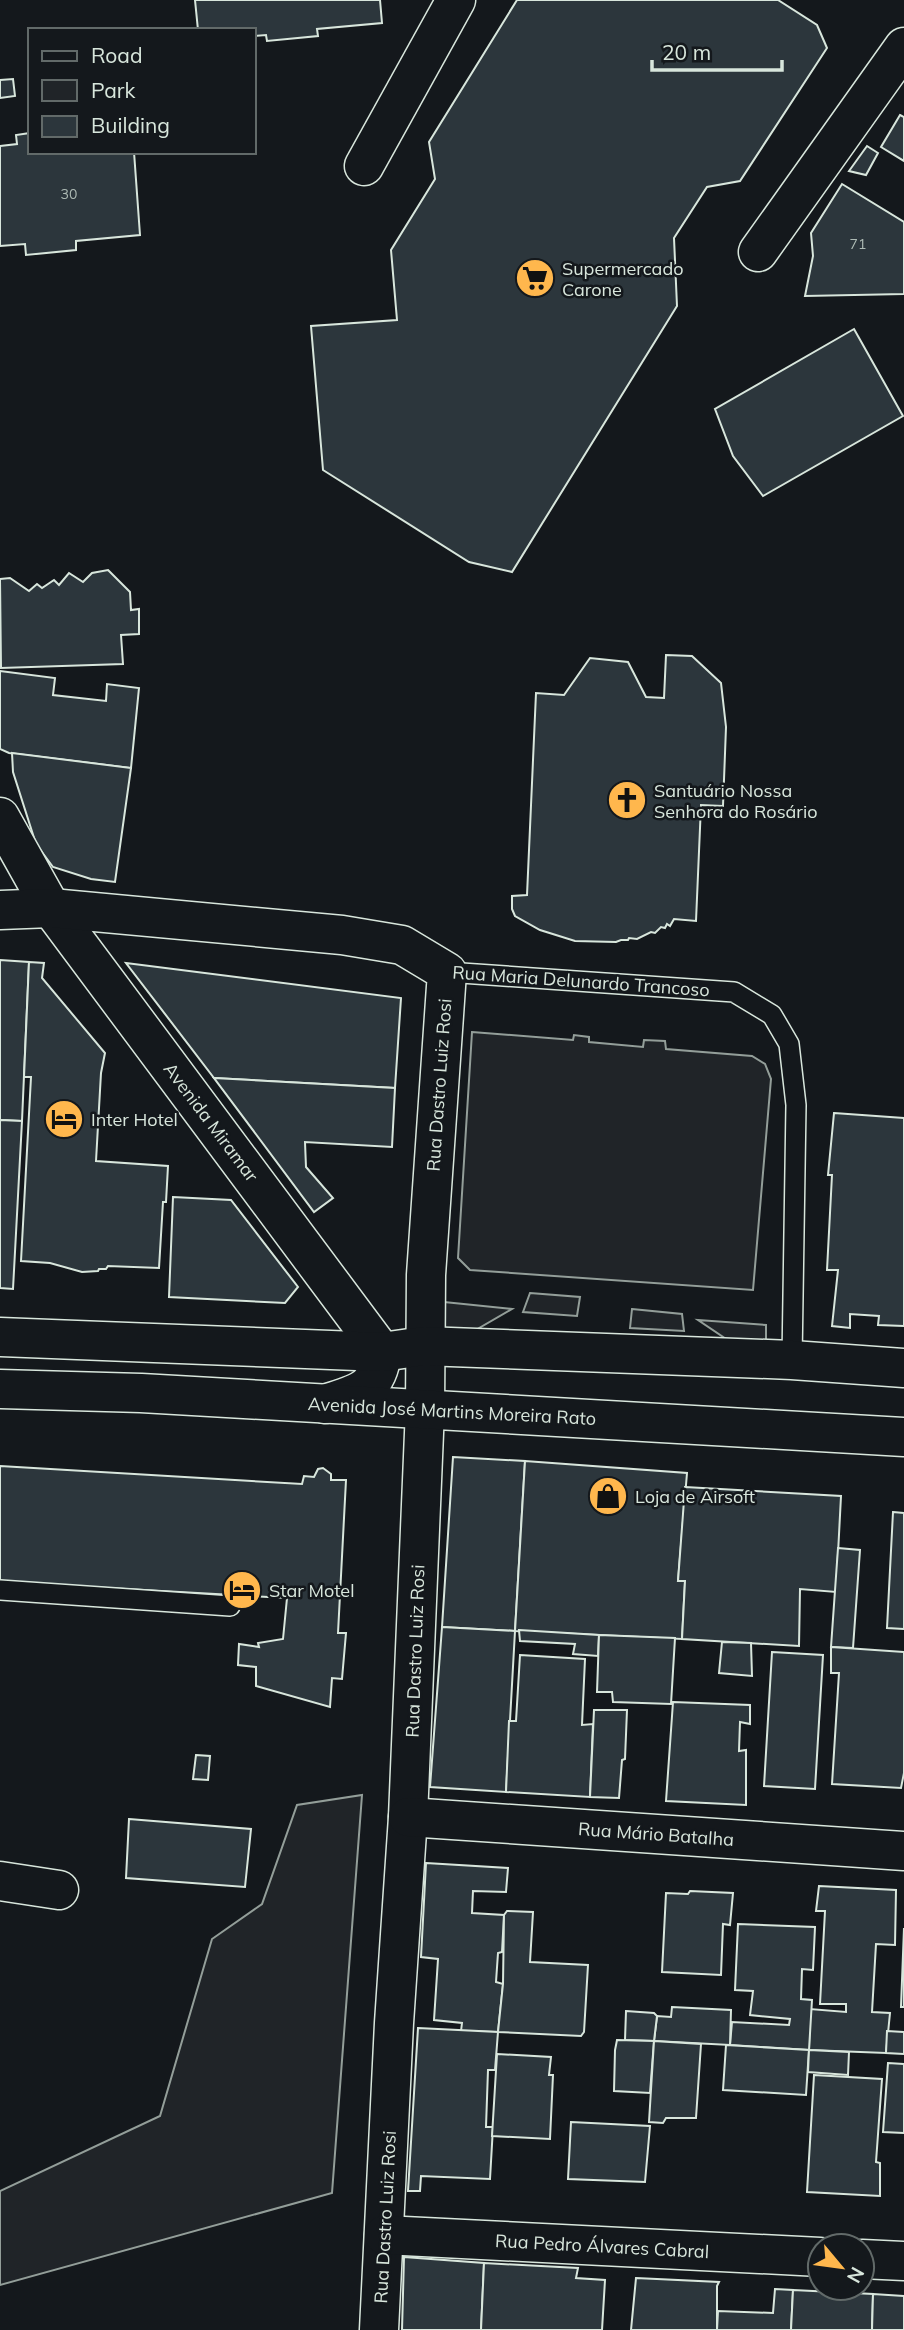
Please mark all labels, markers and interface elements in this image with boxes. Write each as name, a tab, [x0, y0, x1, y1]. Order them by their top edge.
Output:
legend	[28, 28, 256, 154]
scale bar	[652, 28, 782, 72]
text: 20 m	[662, 39, 711, 65]
text: Road	[91, 42, 142, 68]
text: Park	[91, 77, 135, 103]
text: Building	[91, 112, 170, 138]
house number: 30	[61, 185, 77, 203]
house number: 71	[850, 235, 866, 253]
supermarket icon: Supermercado Carone	[514, 257, 556, 299]
place label: Supermercado Carone	[562, 257, 683, 301]
church icon: Santuário Nossa Senhora do Rosário	[606, 779, 648, 821]
place label: Santuário Nossa Senhora do Rosário	[654, 779, 817, 823]
street label: Rua Maria Delunardo Trancoso	[452, 961, 710, 1001]
street label: Rua Dastro Luiz Rosi	[421, 998, 457, 1172]
street label: Avenida Miramar	[159, 1058, 264, 1186]
hotel icon: Inter Hotel	[43, 1098, 85, 1140]
place label: Inter Hotel	[91, 1108, 178, 1131]
street label: Avenida José Martins Moreira Rato	[307, 1392, 597, 1430]
shop icon: Loja de Airsoft	[587, 1475, 629, 1517]
place label: Loja de Airsoft	[635, 1485, 755, 1508]
street label: Rua Dastro Luiz Rosi	[400, 1564, 430, 1738]
hotel icon: Star Motel	[221, 1569, 263, 1611]
place label: Star Motel	[269, 1579, 354, 1602]
street label: Rua Mário Batalha	[577, 1817, 735, 1851]
street label: Rua Dastro Luiz Rosi	[369, 2130, 401, 2304]
street label: Rua Pedro Álvares Cabral	[494, 2229, 710, 2263]
north arrow	[806, 2232, 876, 2302]
text: N	[842, 2263, 870, 2287]

